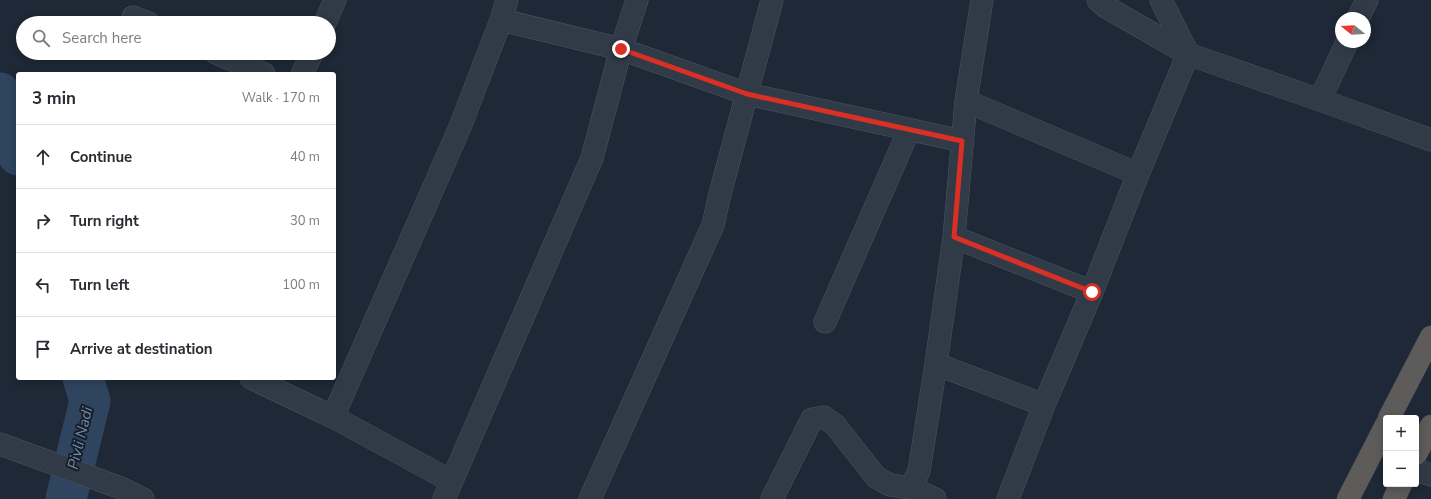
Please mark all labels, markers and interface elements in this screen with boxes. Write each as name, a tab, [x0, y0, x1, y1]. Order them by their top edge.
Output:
north arrow	[1335, 12, 1371, 48]
search box	[16, 16, 336, 60]
icon: search	[30, 27, 52, 49]
text: Search here	[62, 28, 142, 48]
route end	[612, 40, 630, 58]
text: 3 min	[32, 87, 76, 110]
text: Walk · 170 m	[242, 89, 320, 107]
icon: ahead	[32, 146, 54, 168]
text: Continue	[70, 147, 132, 167]
text: 40 m	[290, 148, 320, 166]
icon: right	[32, 210, 54, 232]
text: Turn right	[70, 211, 139, 231]
text: 30 m	[290, 212, 320, 230]
icon: left	[32, 274, 54, 296]
text: Turn left	[70, 275, 129, 295]
text: 100 m	[282, 276, 320, 294]
route start	[1083, 283, 1101, 301]
icon: arrive	[32, 338, 54, 360]
text: Arrive at destination	[70, 339, 213, 359]
water label: Pivli Nadi	[63, 404, 98, 471]
map controls	[1383, 415, 1419, 487]
button: +	[1383, 415, 1419, 451]
button: −	[1383, 451, 1419, 487]

